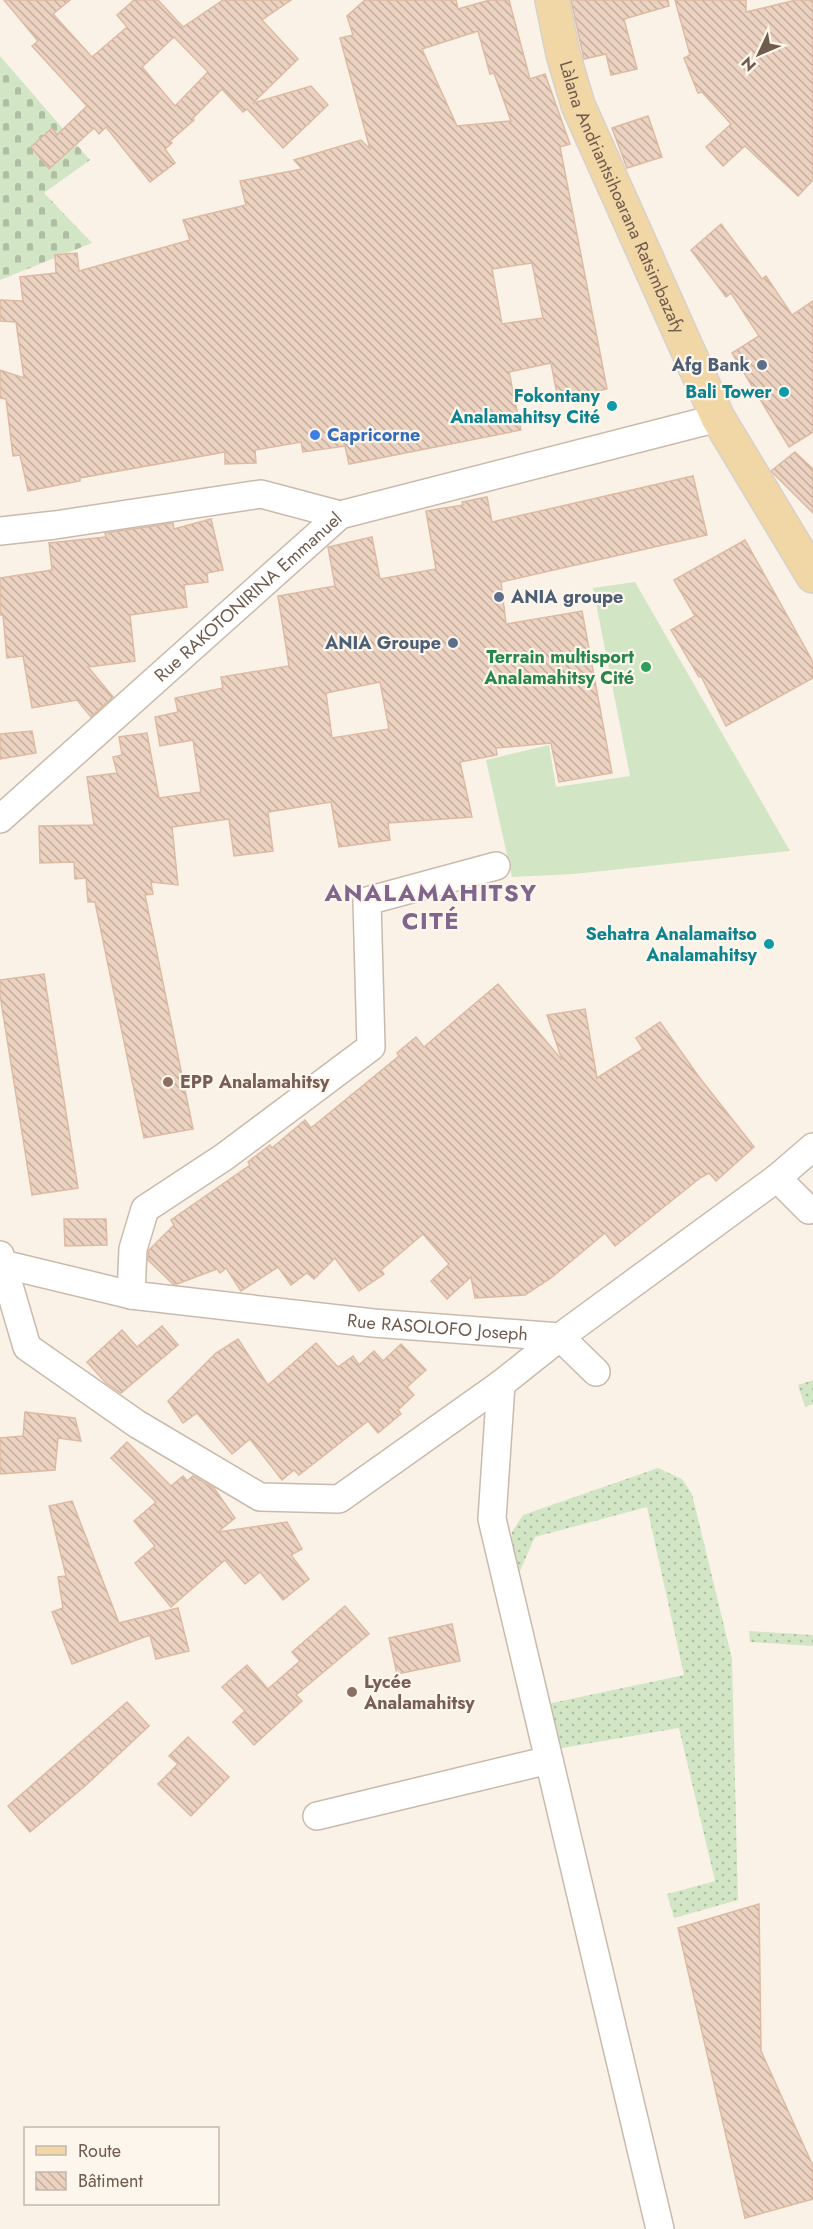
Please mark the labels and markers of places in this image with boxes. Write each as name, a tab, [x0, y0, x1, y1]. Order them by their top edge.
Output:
place label: Afg Bank	[671, 352, 751, 378]
marker: Afg Bank	[755, 358, 769, 372]
place label: Bali Tower	[685, 379, 773, 405]
place label: Fokontany Analamahitsy Cité	[449, 383, 601, 430]
marker: Bali Tower	[777, 385, 791, 399]
marker: Fokontany Analamahitsy Cité	[605, 399, 619, 413]
place label: Capricorne	[327, 422, 420, 448]
marker: Capricorne	[308, 428, 322, 442]
place label: ANIA groupe	[510, 584, 623, 610]
marker: ANIA groupe	[492, 590, 506, 604]
place label: ANIA Groupe	[324, 630, 441, 656]
marker: ANIA Groupe	[446, 636, 460, 650]
place label: Terrain multisport Analamahitsy Cité	[483, 644, 634, 691]
marker: Terrain multisport Analamahitsy Cité	[639, 660, 653, 674]
place label: Sehatra Analamaitso Analamahitsy	[585, 921, 758, 968]
marker: Sehatra Analamaitso Analamahitsy	[762, 937, 776, 951]
place label: EPP Analamahitsy	[180, 1069, 330, 1095]
marker: EPP Analamahitsy	[161, 1075, 175, 1089]
place label: Lycée Analamahitsy	[363, 1669, 475, 1716]
marker: Lycée Analamahitsy	[345, 1685, 359, 1699]

